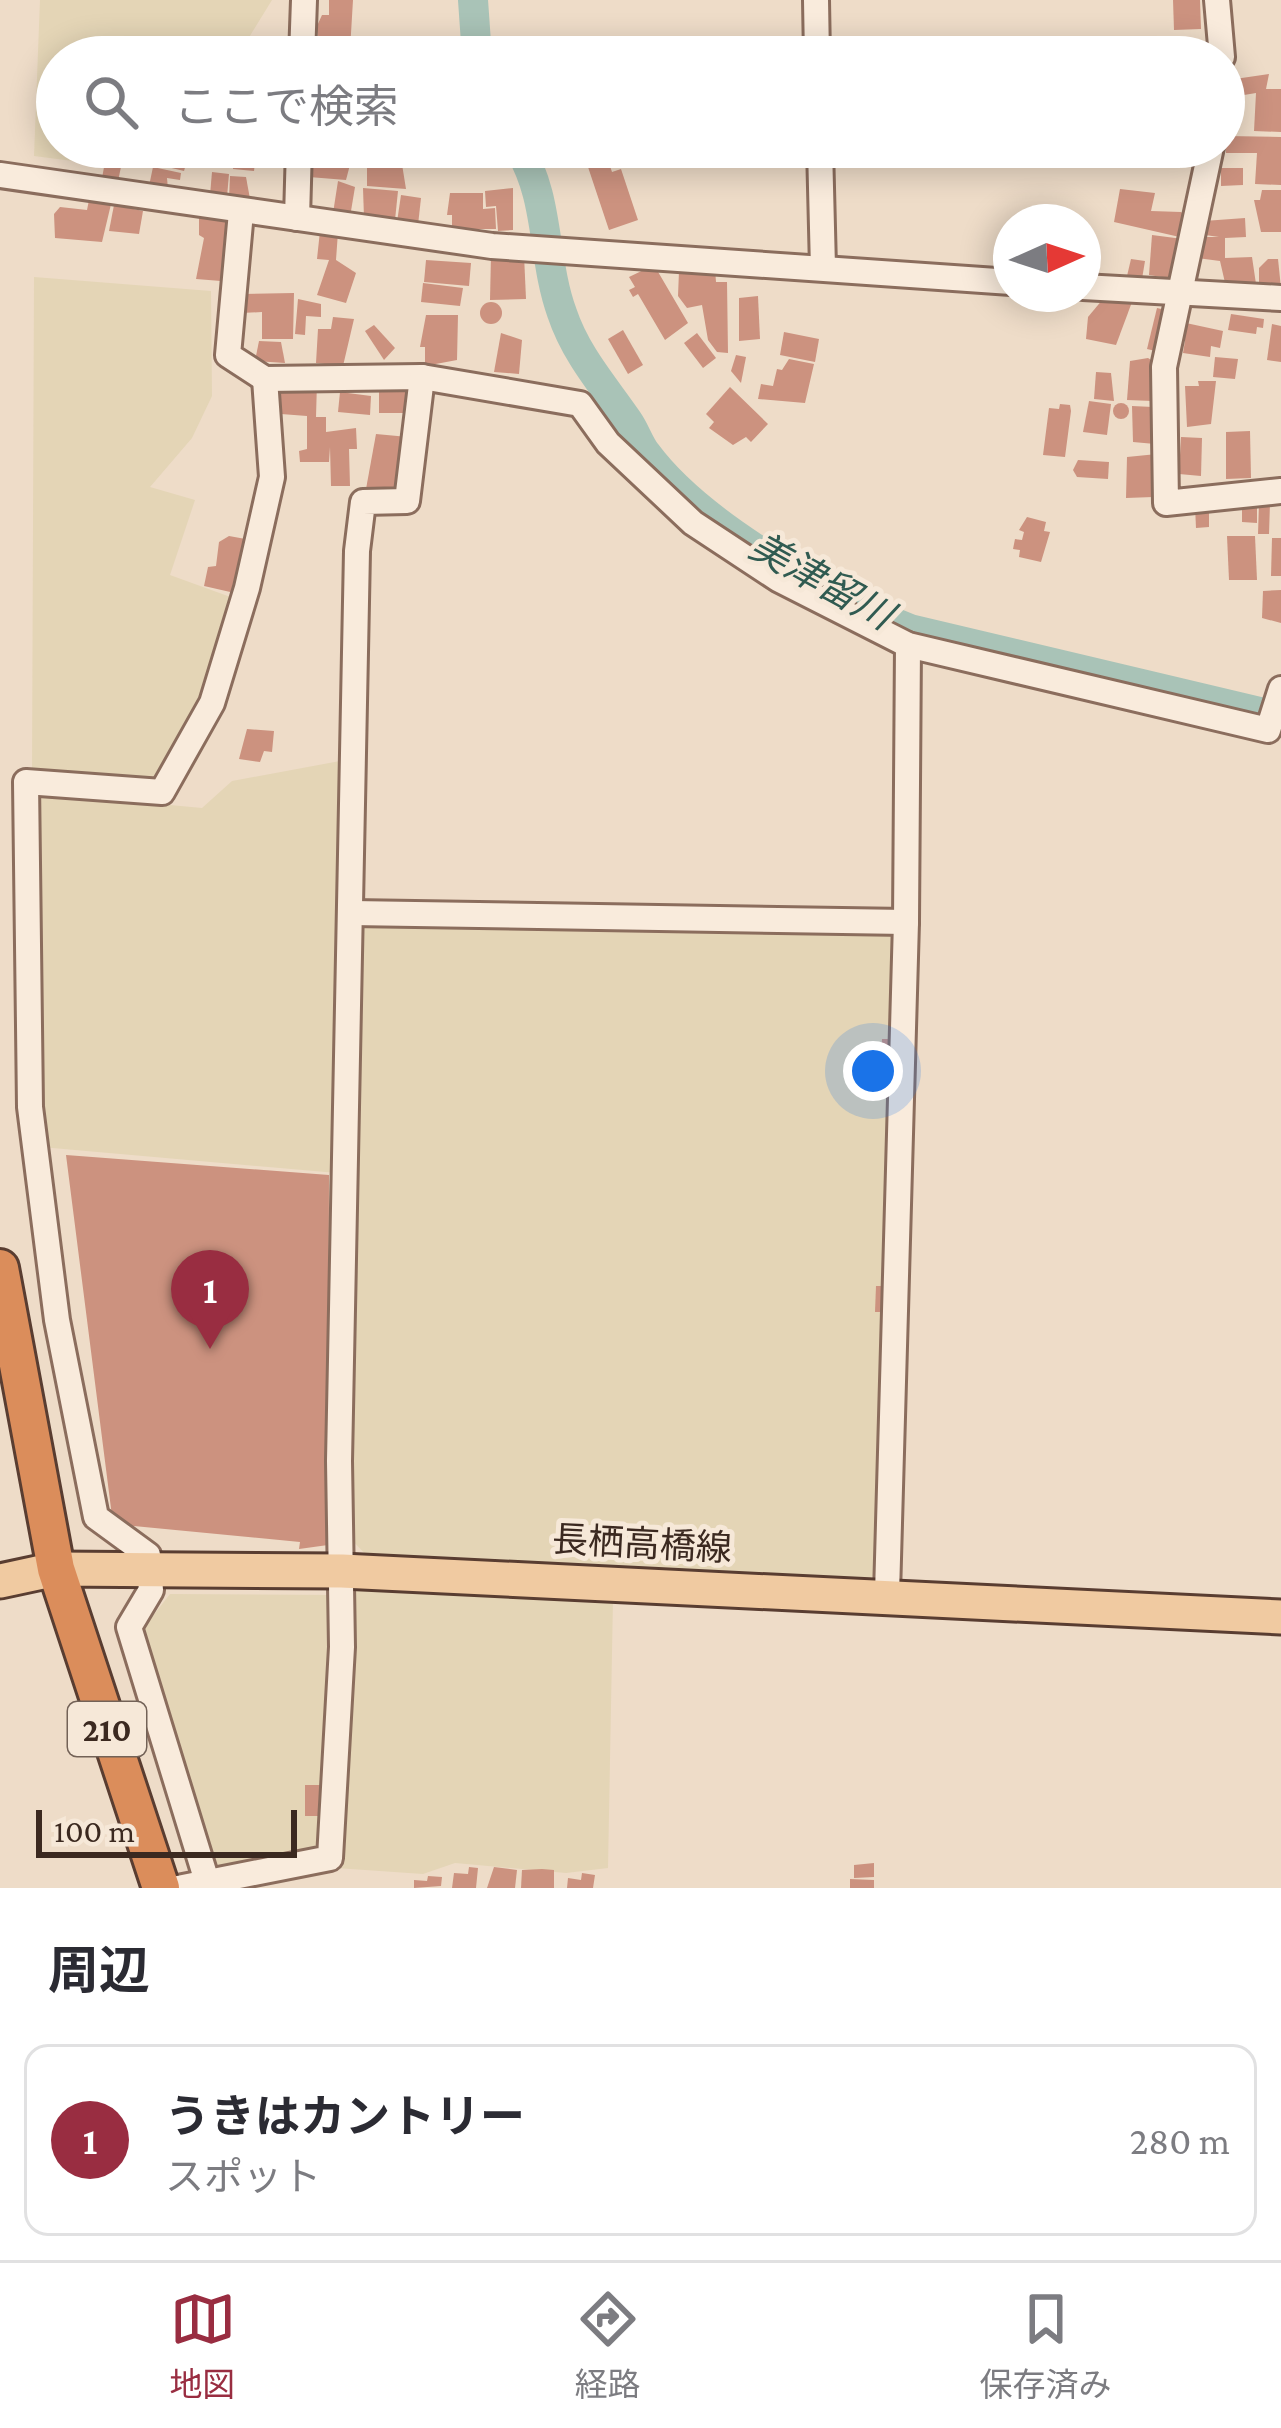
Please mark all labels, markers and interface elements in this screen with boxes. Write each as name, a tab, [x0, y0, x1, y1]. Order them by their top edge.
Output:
search box	[36, 36, 1245, 168]
icon: search	[78, 69, 144, 135]
text: ここで検索	[174, 82, 399, 132]
north arrow	[993, 204, 1101, 312]
water label: 美津留川	[743, 524, 904, 639]
your location	[843, 1041, 903, 1101]
pin: 1	[171, 1250, 249, 1349]
street label: 長栖高橋線	[551, 1519, 733, 1569]
road number: 210	[68, 1702, 146, 1756]
scale bar	[36, 1804, 297, 1857]
text: 100 m	[54, 1812, 135, 1849]
text: 周辺	[48, 1942, 150, 1999]
text: うきはカントリー	[165, 2092, 525, 2142]
text: 1	[83, 2119, 97, 2162]
text: 280 m	[1130, 2119, 1230, 2162]
text: スポット	[165, 2155, 321, 2198]
tab: 地図	[170, 2286, 236, 2406]
tab: 経路	[575, 2286, 641, 2406]
tab: 保存済み	[980, 2286, 1112, 2406]

